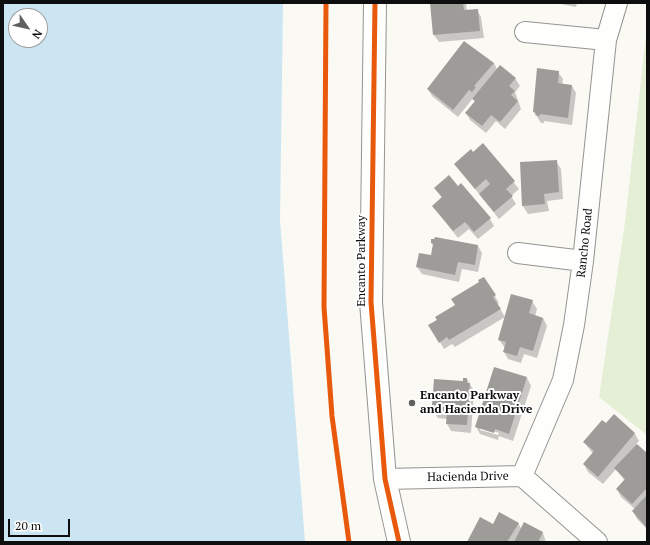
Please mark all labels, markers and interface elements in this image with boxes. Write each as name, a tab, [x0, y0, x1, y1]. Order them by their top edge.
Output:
north arrow	[8, 8, 48, 48]
text: N	[29, 27, 45, 42]
street label: Rancho Road	[574, 208, 596, 278]
street label: Encanto Parkway	[355, 215, 369, 307]
place label: Encanto Parkway and Hacienda Drive	[420, 389, 533, 417]
marker: Encanto Parkway and Hacienda Drive	[407, 398, 417, 408]
street label: Hacienda Drive	[427, 469, 509, 485]
scale bar	[10, 511, 72, 537]
text: 20 m	[15, 518, 41, 533]

